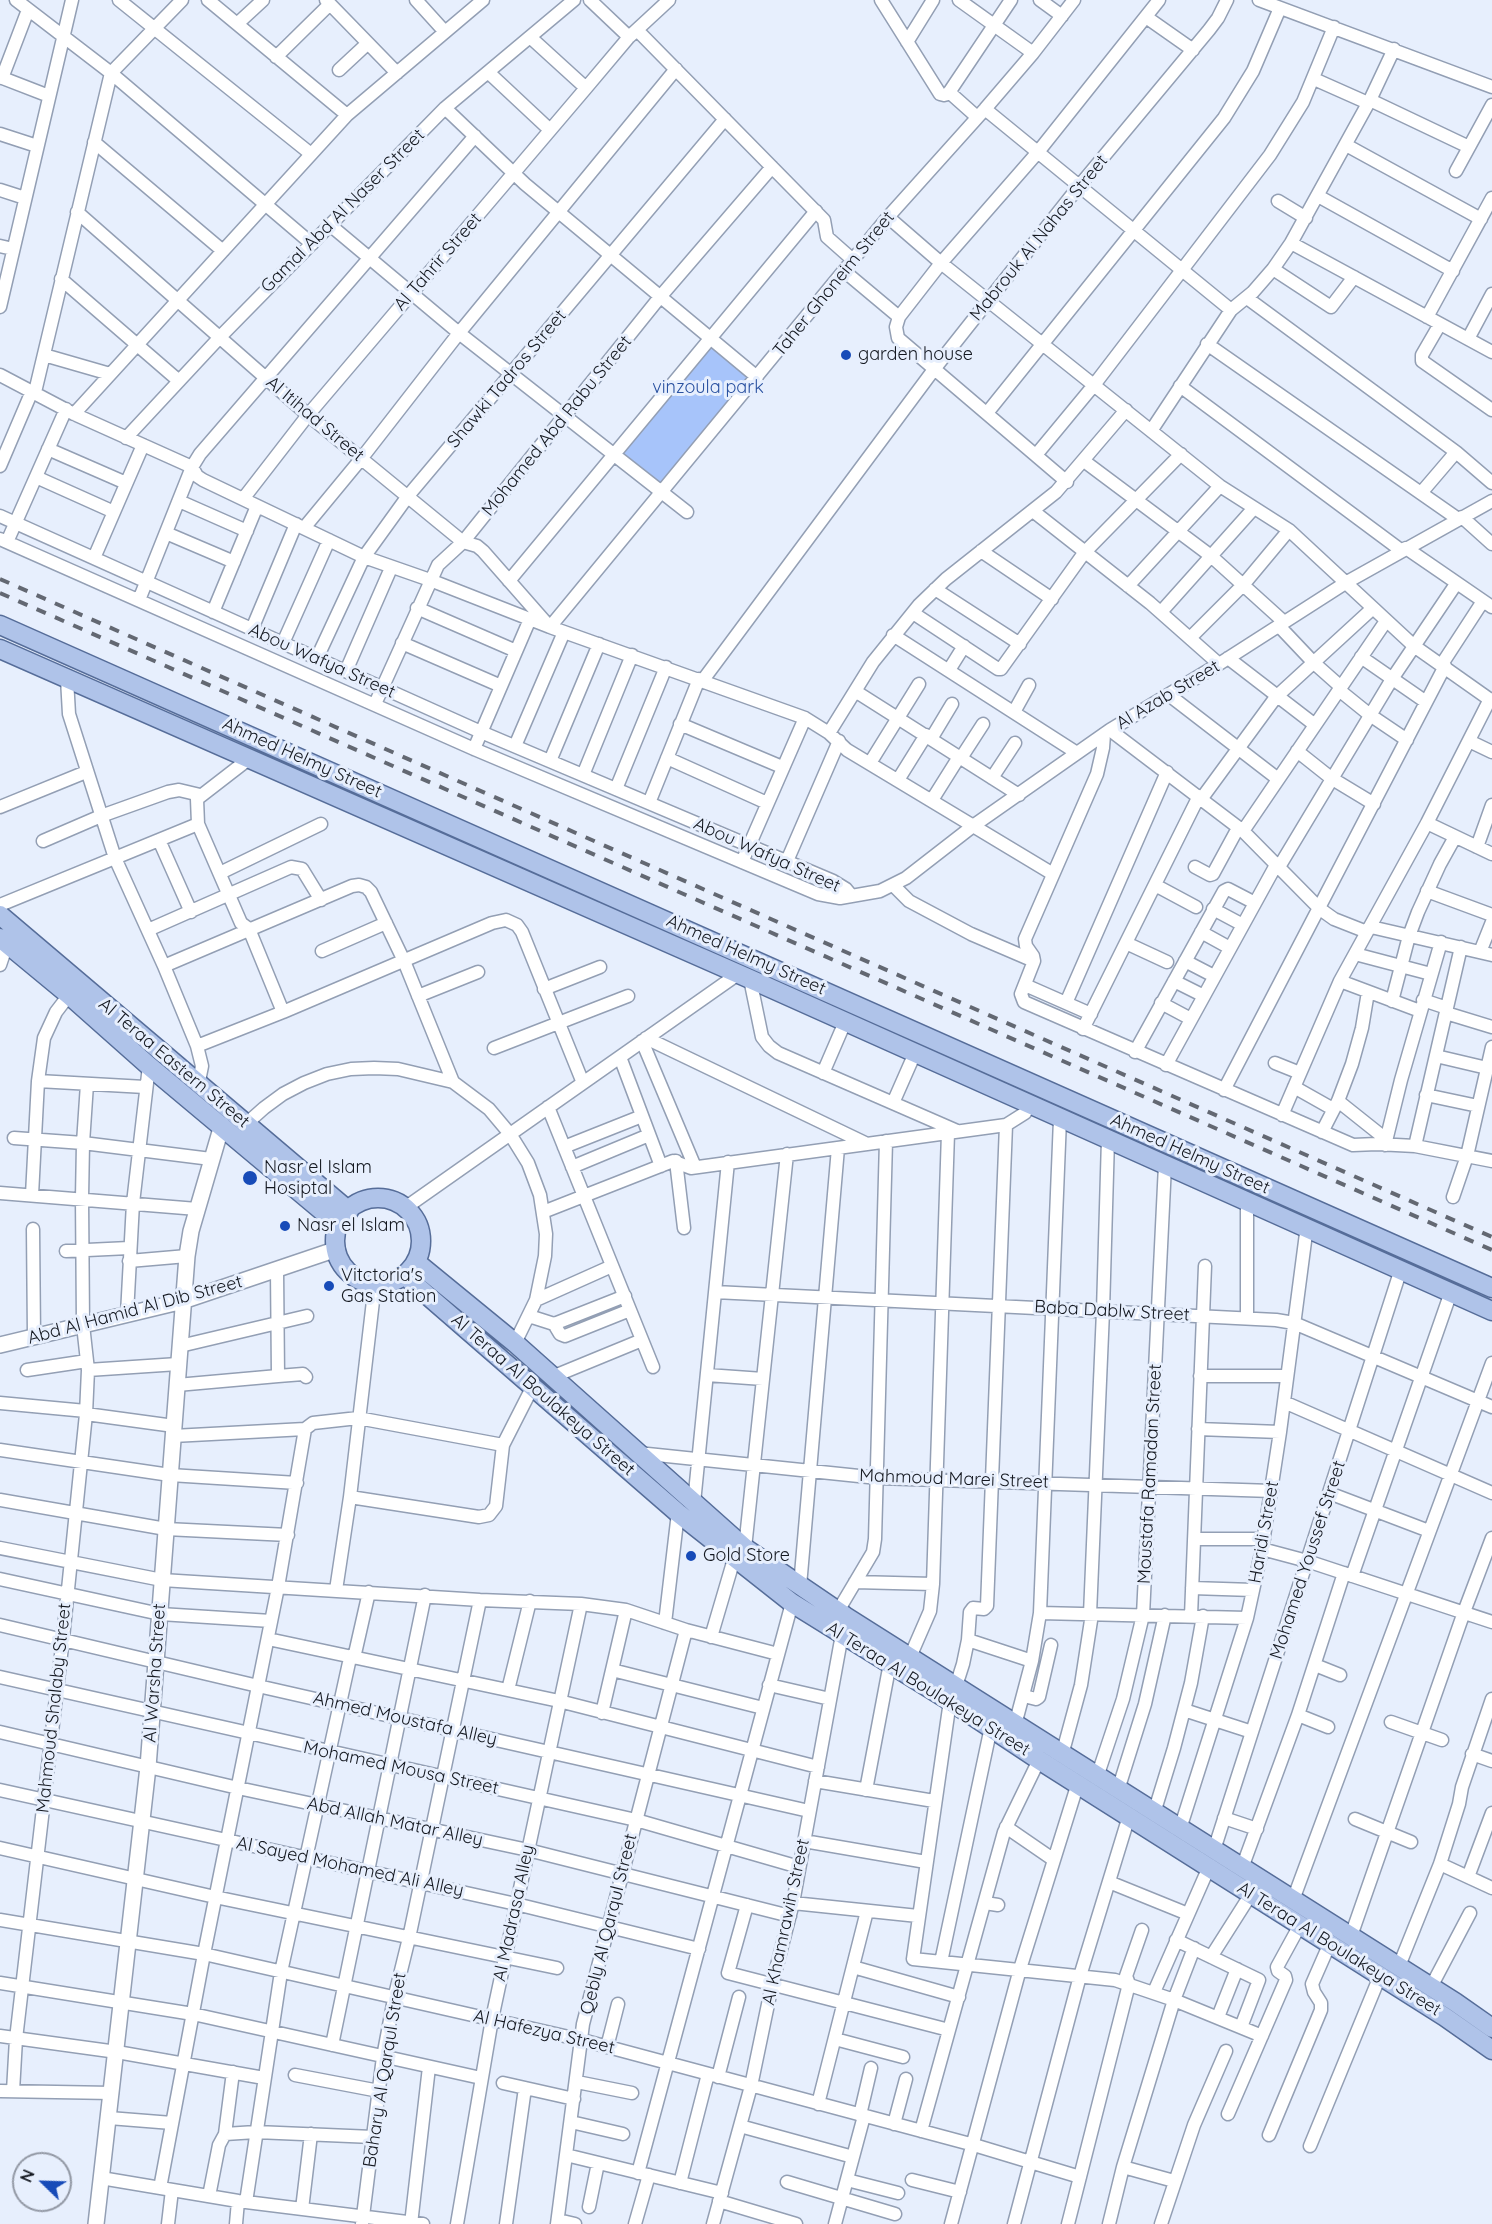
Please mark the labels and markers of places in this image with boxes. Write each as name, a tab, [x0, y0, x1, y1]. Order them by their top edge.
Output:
place label: garden house	[858, 344, 973, 366]
marker: garden house	[839, 348, 853, 362]
place label: Nasr el Islam Hosiptal	[264, 1157, 372, 1200]
marker: Nasr el Islam Hosiptal	[241, 1169, 259, 1187]
place label: Nasr el Islam	[297, 1215, 405, 1237]
marker: Nasr el Islam	[278, 1219, 292, 1233]
place label: Vitctoria's Gas Station	[341, 1265, 436, 1308]
marker: Vitctoria's Gas Station	[322, 1279, 336, 1293]
place label: Gold Store	[703, 1545, 790, 1567]
marker: Gold Store	[684, 1549, 698, 1563]

